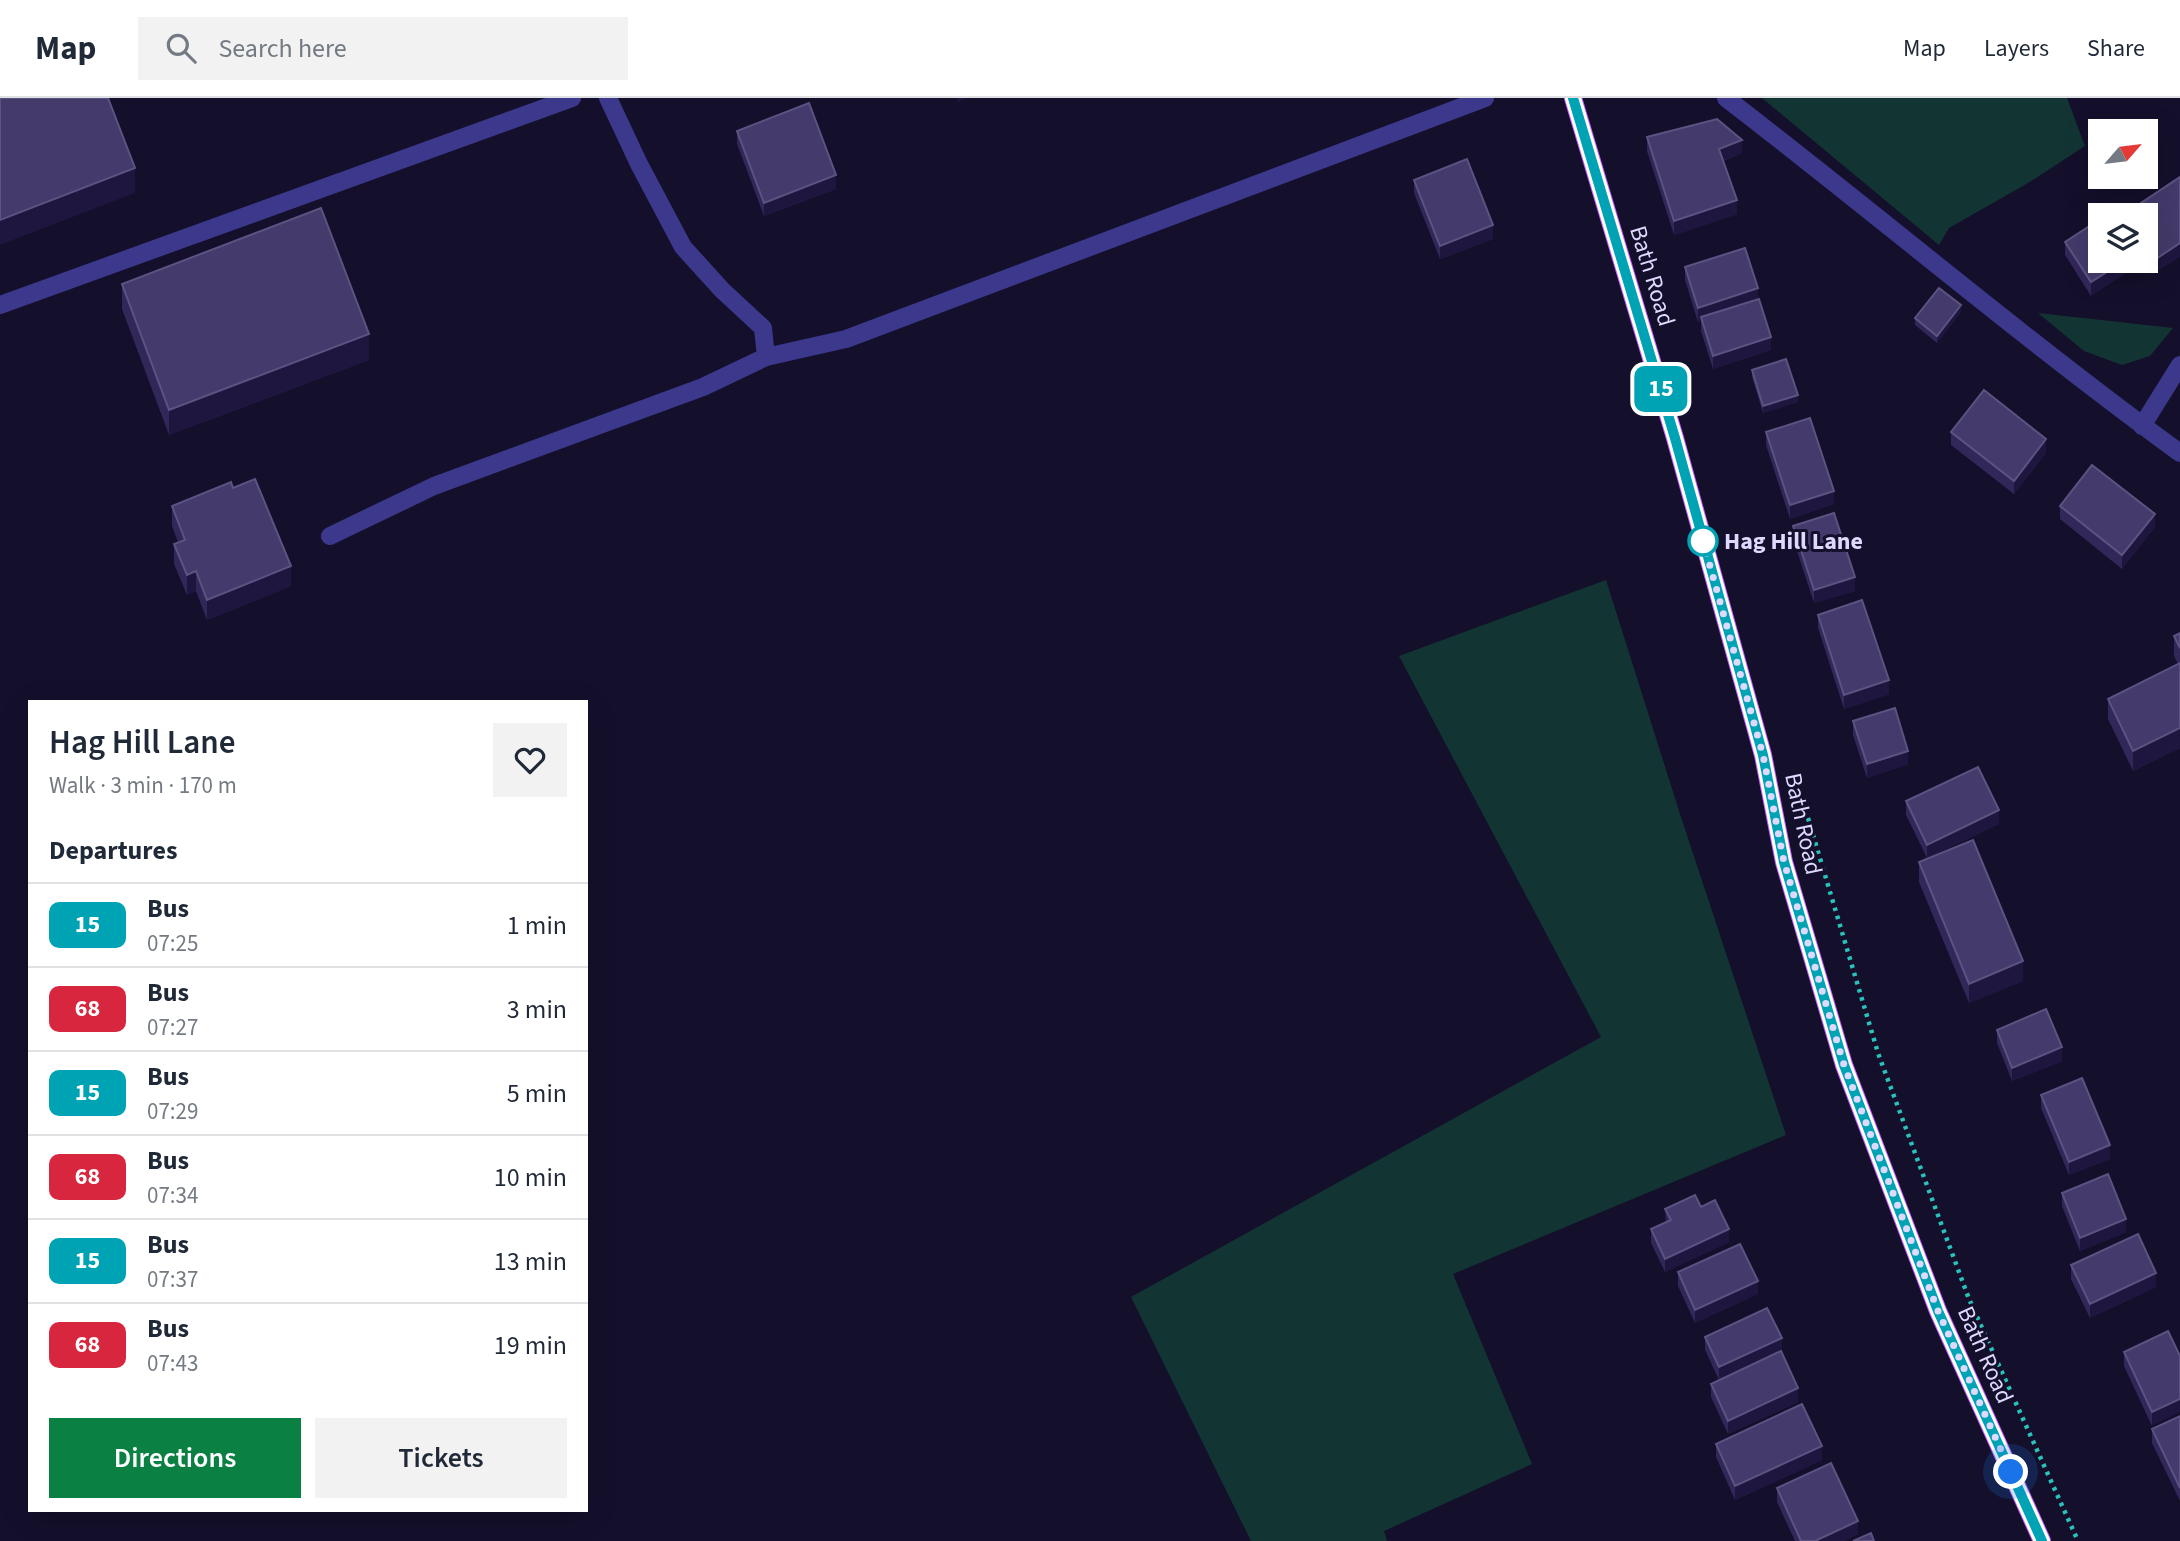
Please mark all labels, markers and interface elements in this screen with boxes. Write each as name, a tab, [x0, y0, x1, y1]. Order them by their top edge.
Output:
search box	[138, 17, 628, 80]
text: Map	[35, 25, 96, 72]
icon: search	[162, 29, 200, 67]
text: Search here	[218, 30, 347, 67]
text: Map	[1903, 31, 1946, 66]
text: Layers	[1984, 31, 2049, 66]
text: Share	[2087, 31, 2145, 66]
north arrow	[2088, 119, 2158, 189]
map controls	[2088, 119, 2158, 273]
button: layers	[2088, 203, 2158, 273]
street label: Bath Road	[1620, 221, 1684, 331]
line badge: 15	[1630, 366, 1692, 412]
text: 15	[1648, 371, 1674, 406]
place label: Hag Hill Lane	[1724, 524, 1863, 559]
marker: Hag Hill Lane	[1688, 526, 1718, 556]
text: Hag Hill Lane	[49, 719, 235, 766]
button: heart	[493, 723, 567, 797]
text: Walk · 3 min · 170 m	[49, 769, 237, 802]
street label: Bath Road	[1775, 770, 1831, 878]
text: Departures	[49, 832, 177, 869]
text: Bus	[147, 890, 189, 927]
text: 15	[75, 907, 100, 942]
text: 1 min	[507, 907, 567, 944]
text: 07:25	[147, 927, 198, 960]
text: Bus	[147, 974, 189, 1011]
text: 68	[75, 991, 100, 1026]
text: 3 min	[507, 991, 567, 1028]
text: 07:27	[147, 1011, 198, 1044]
text: Bus	[147, 1058, 189, 1095]
text: 15	[75, 1075, 100, 1110]
text: 5 min	[507, 1075, 567, 1112]
text: 07:29	[147, 1095, 198, 1128]
text: Bus	[147, 1142, 189, 1179]
text: 68	[75, 1159, 100, 1194]
text: 10 min	[494, 1159, 567, 1196]
text: 07:34	[147, 1179, 198, 1212]
text: Bus	[147, 1226, 189, 1263]
text: 15	[75, 1243, 100, 1278]
text: 13 min	[494, 1243, 567, 1280]
text: 07:37	[147, 1263, 198, 1296]
street label: Bath Road	[1948, 1301, 2022, 1409]
text: Bus	[147, 1310, 189, 1347]
text: 68	[75, 1327, 100, 1362]
text: 19 min	[494, 1327, 567, 1364]
text: 07:43	[147, 1347, 198, 1380]
button: Directions	[49, 1418, 301, 1498]
button: Tickets	[315, 1418, 567, 1498]
your location	[1993, 1454, 2028, 1489]

